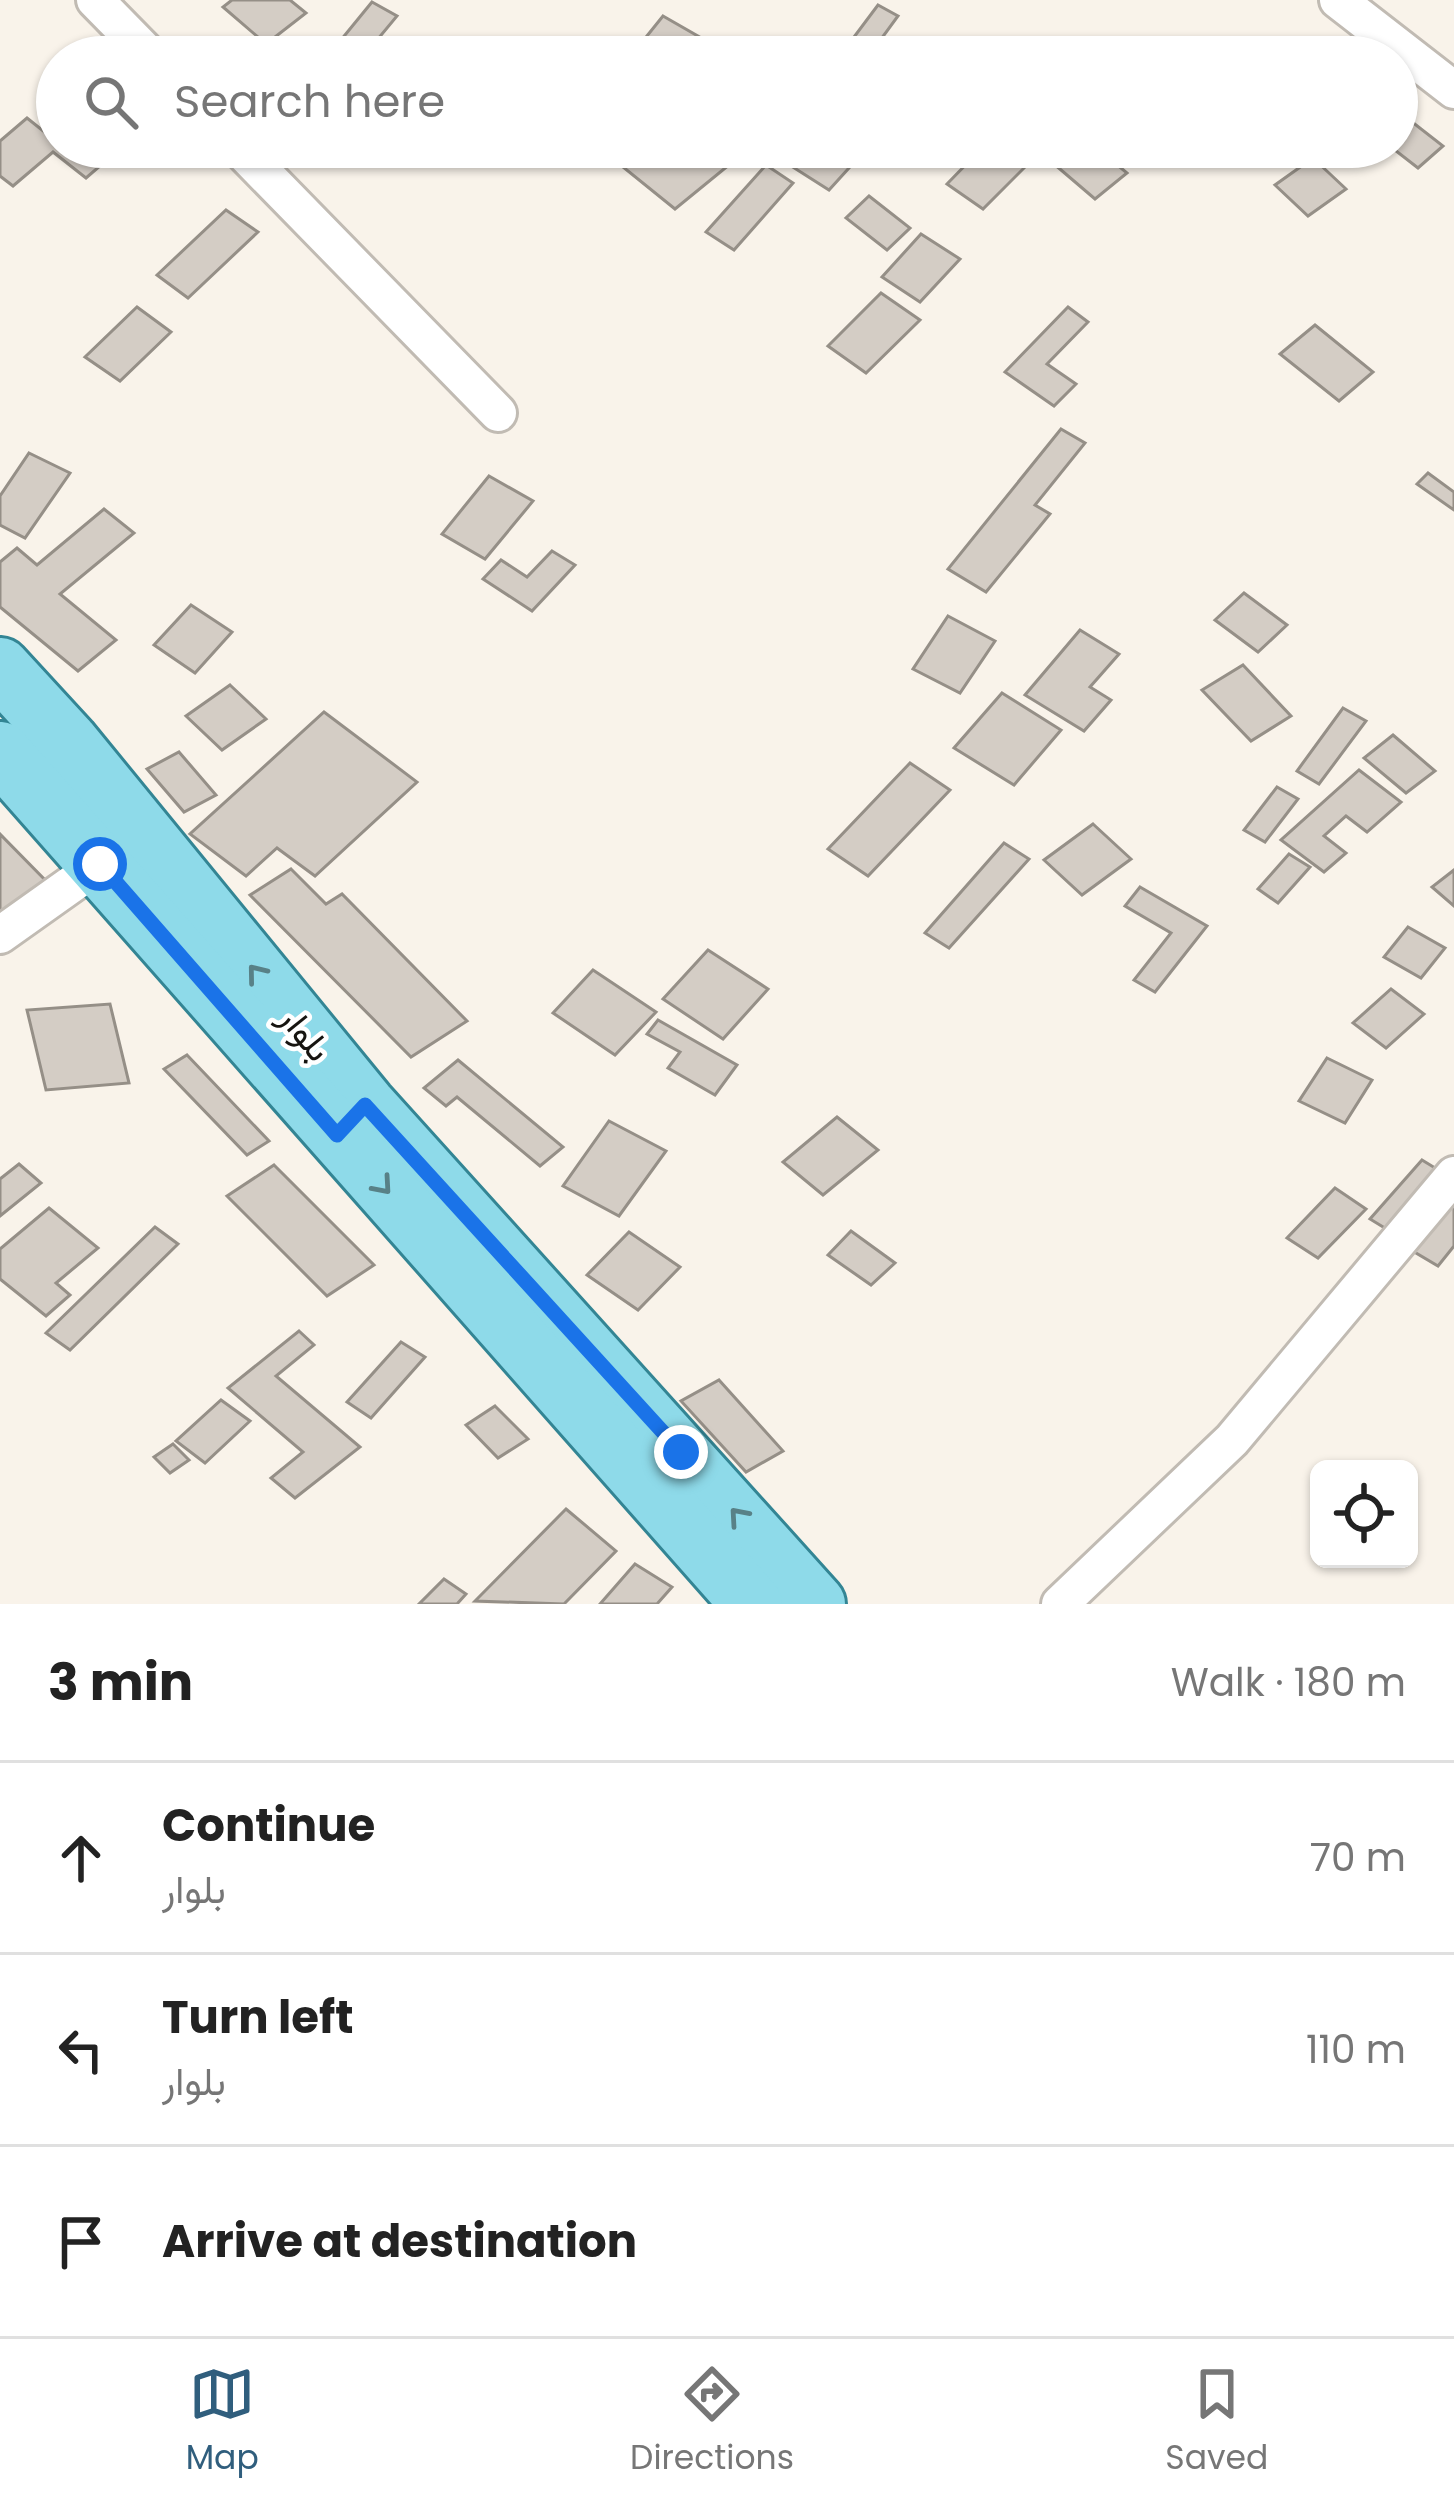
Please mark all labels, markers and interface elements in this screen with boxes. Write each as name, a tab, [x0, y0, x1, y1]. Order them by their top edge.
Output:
search box	[36, 36, 1418, 168]
icon: search	[78, 69, 144, 135]
text: Search here	[174, 70, 445, 133]
route start	[73, 837, 127, 891]
one-way arrow	[249, 964, 271, 986]
street label: بلوار	[267, 994, 344, 1072]
one-way arrow	[369, 1172, 390, 1194]
route end	[654, 1425, 708, 1479]
map controls	[1310, 1460, 1418, 1568]
button: locate	[1310, 1460, 1418, 1568]
one-way arrow	[730, 1508, 752, 1530]
text: 3 min	[48, 1646, 193, 1718]
text: Walk · 180 m	[1171, 1655, 1406, 1710]
text: Continue	[162, 1794, 375, 1857]
icon: ahead	[48, 1825, 114, 1891]
text: 70 m	[1310, 1830, 1406, 1885]
text: بلوار	[162, 1862, 226, 1917]
text: Turn left	[162, 1986, 354, 2049]
icon: left	[48, 2017, 114, 2083]
text: 110 m	[1306, 2022, 1406, 2077]
text: بلوار	[162, 2054, 226, 2109]
icon: arrive	[48, 2209, 114, 2275]
text: Arrive at destination	[162, 2210, 637, 2273]
tab: Map	[186, 2361, 259, 2483]
tab: Directions	[630, 2361, 794, 2483]
tab: Saved	[1165, 2361, 1268, 2483]

